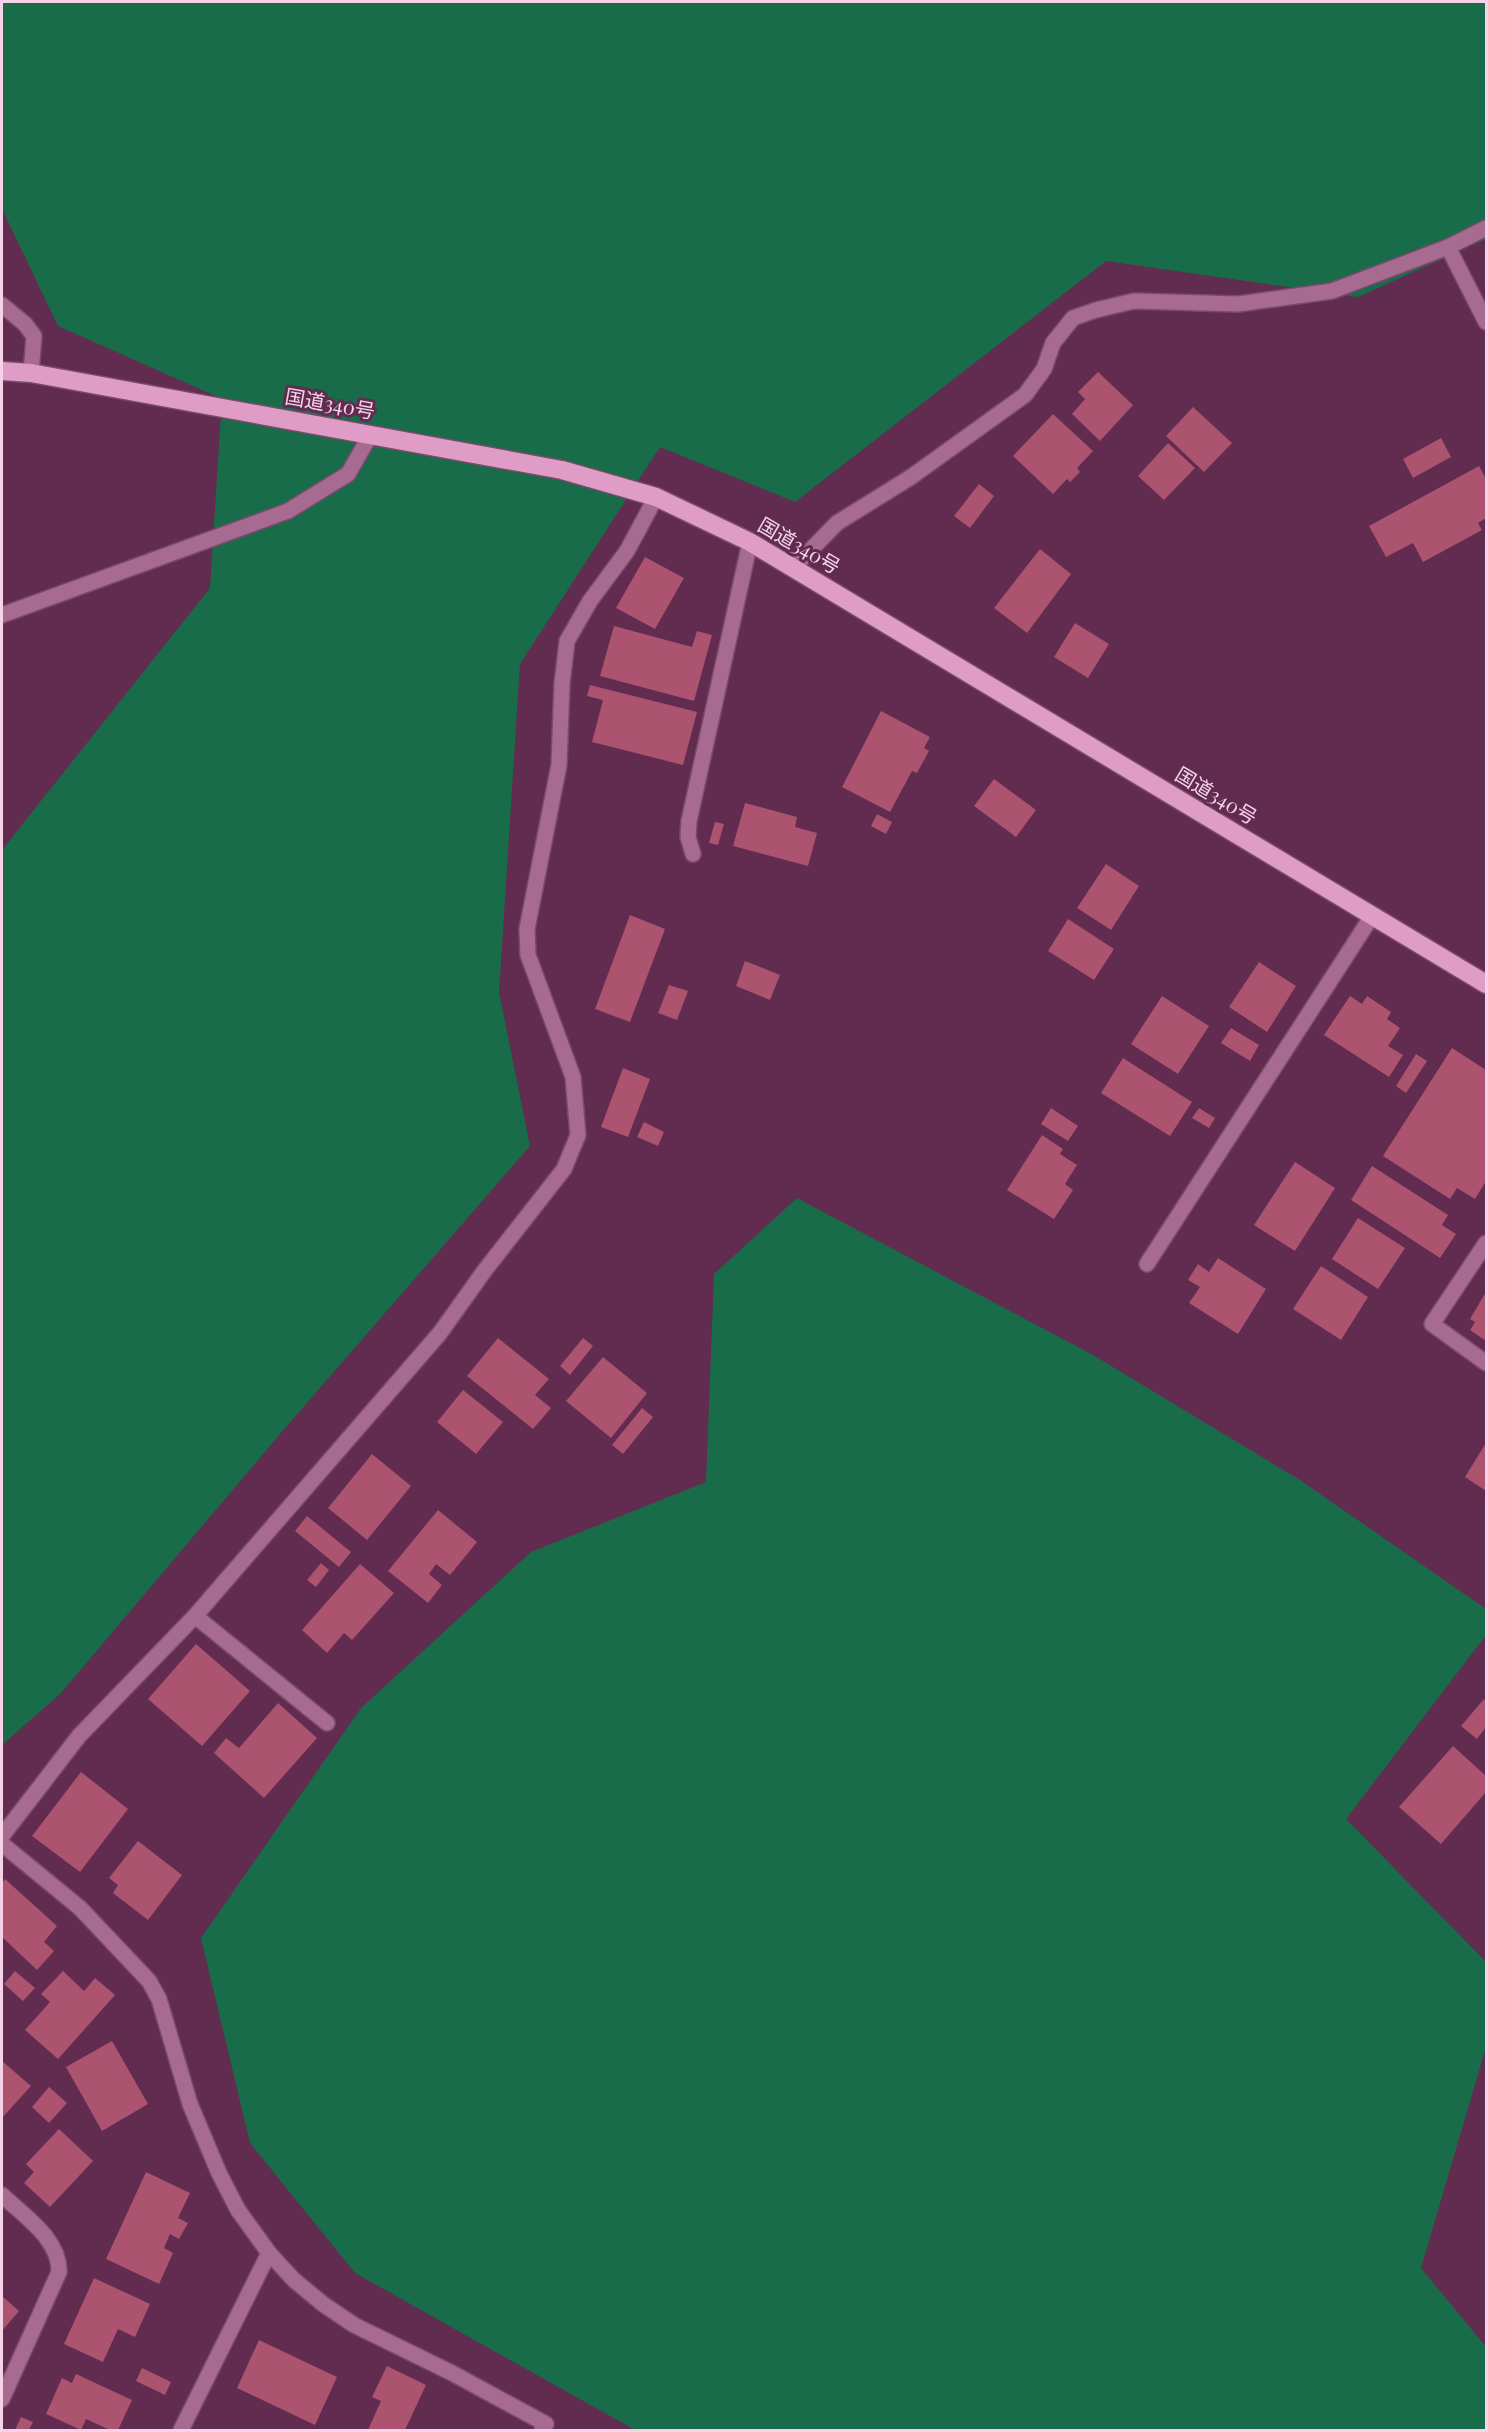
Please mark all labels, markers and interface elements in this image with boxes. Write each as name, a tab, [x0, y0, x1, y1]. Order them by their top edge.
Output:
street label: 国道340号	[283, 381, 377, 424]
street label: 国道340号	[754, 510, 846, 579]
street label: 国道340号	[1171, 760, 1263, 830]

